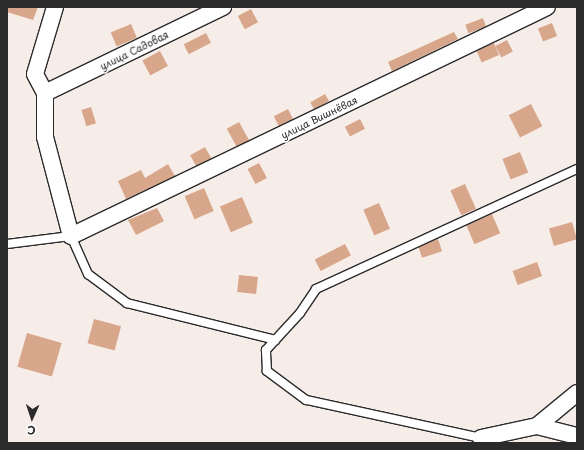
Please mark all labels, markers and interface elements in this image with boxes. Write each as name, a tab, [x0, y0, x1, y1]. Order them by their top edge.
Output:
street label: улица Садовая	[97, 28, 171, 72]
street label: улица Вишнёвая	[279, 93, 359, 141]
north arrow	[12, 398, 52, 438]
text: С	[27, 422, 36, 439]

